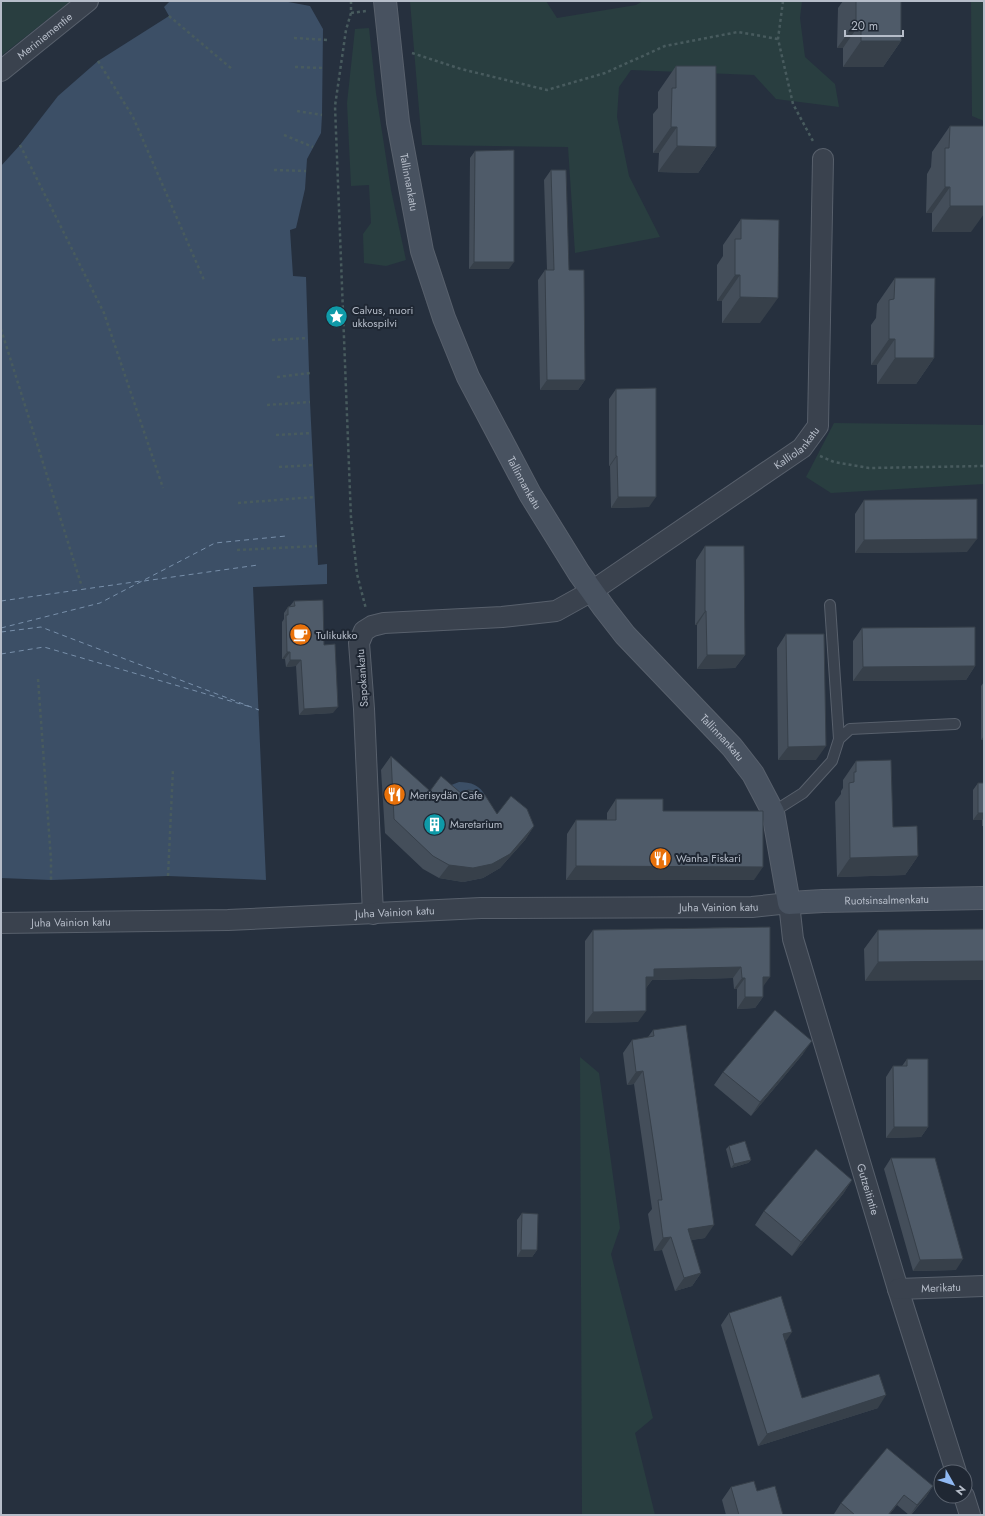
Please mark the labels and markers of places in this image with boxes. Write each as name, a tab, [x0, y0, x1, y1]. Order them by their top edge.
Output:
place label: Calvus, nuori ukkospilvi	[352, 302, 413, 331]
place icon: Calvus, nuori ukkospilvi	[323, 303, 349, 329]
cafe icon: Tulikukko	[288, 622, 314, 648]
place label: Tulikukko	[316, 627, 357, 643]
restaurant icon: Merisydän Cafe	[382, 782, 408, 808]
place label: Merisydän Cafe	[410, 787, 483, 803]
building icon: Maretarium	[422, 811, 448, 837]
place label: Maretarium	[450, 816, 502, 832]
restaurant icon: Wanha Fiskari	[647, 845, 673, 871]
place label: Wanha Fiskari	[676, 850, 741, 866]

